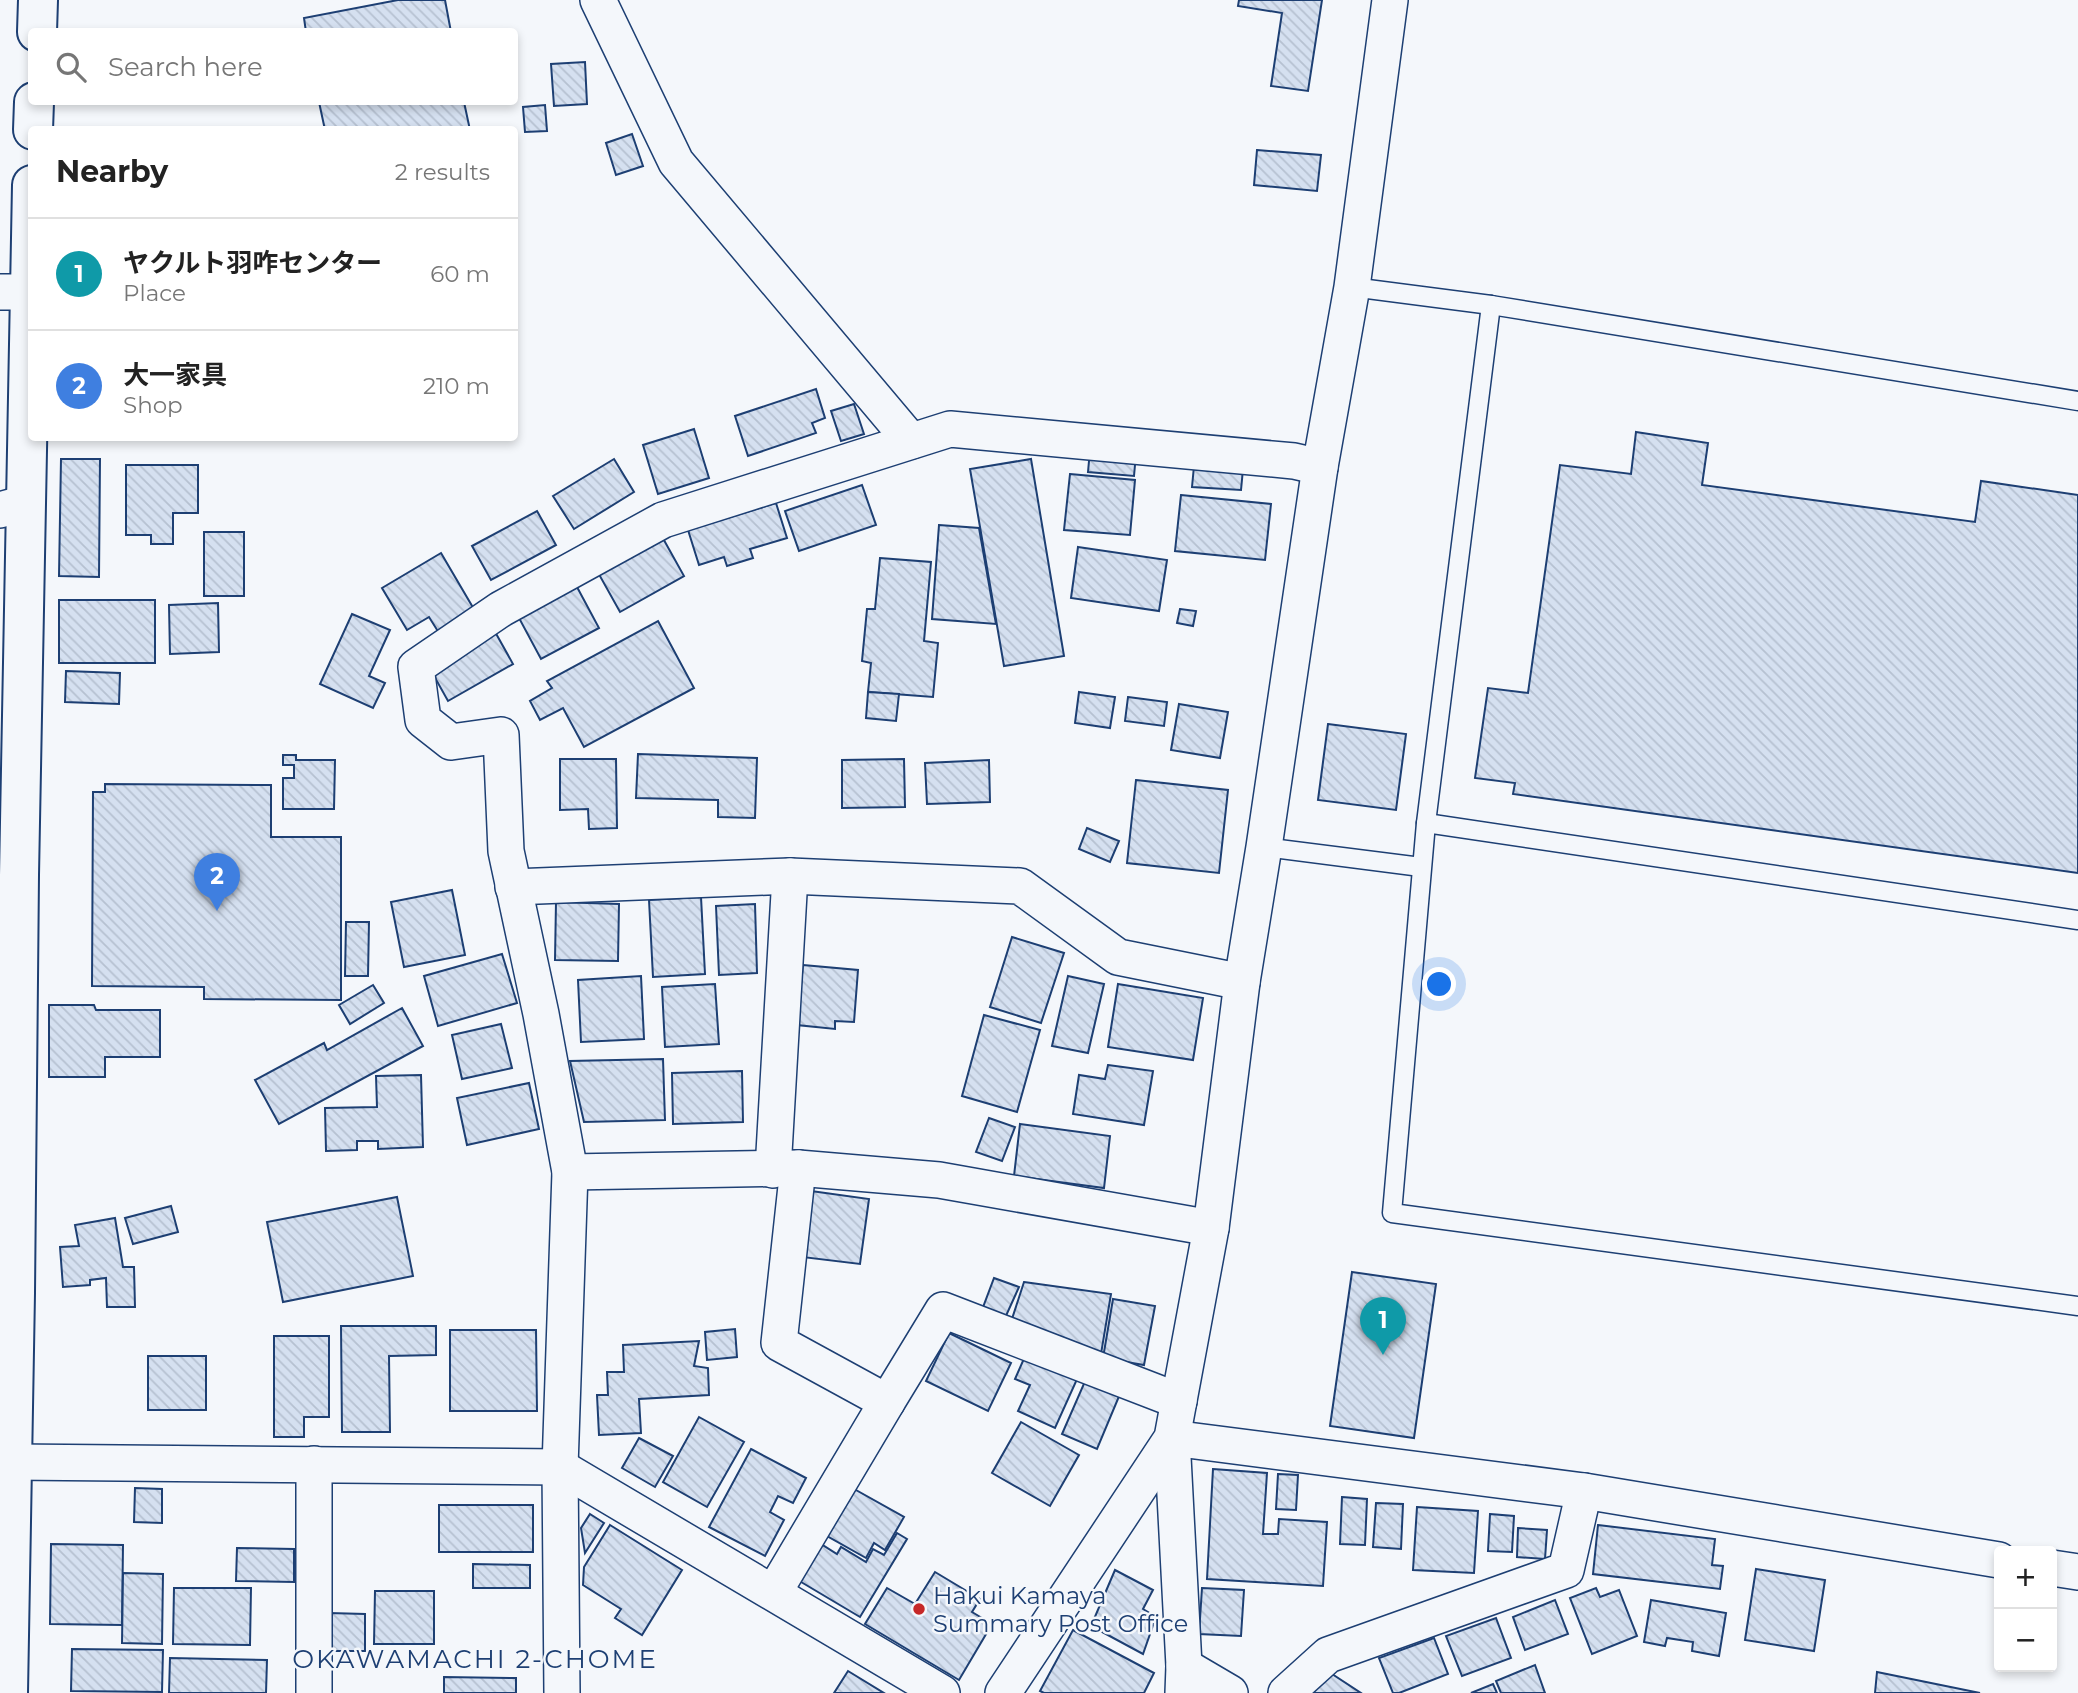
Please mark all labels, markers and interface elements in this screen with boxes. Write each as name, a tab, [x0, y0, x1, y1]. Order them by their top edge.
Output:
search box	[28, 28, 518, 105]
icon: search	[52, 48, 90, 86]
text: Search here	[108, 51, 263, 83]
text: Nearby	[56, 153, 168, 190]
text: 2 results	[395, 158, 490, 186]
text: ヤクルト羽咋センター	[123, 247, 382, 279]
text: 1	[74, 260, 84, 288]
text: 60 m	[430, 260, 490, 288]
text: Place	[123, 279, 186, 307]
text: 大一家具	[123, 359, 227, 391]
text: 2	[72, 372, 86, 400]
text: 210 m	[423, 372, 490, 400]
text: Shop	[123, 391, 183, 419]
pin: 2	[194, 853, 240, 911]
your location	[1422, 967, 1456, 1001]
pin: 1	[1360, 1297, 1406, 1355]
map controls	[1994, 1546, 2057, 1672]
button: +	[1994, 1546, 2057, 1609]
place label: Hakui Kamaya Summary Post Office	[933, 1581, 1188, 1638]
marker: Hakui Kamaya Summary Post Office	[911, 1601, 927, 1617]
button: −	[1994, 1609, 2057, 1672]
district label: OKAWAMACHI 2-CHOME	[292, 1643, 658, 1675]

